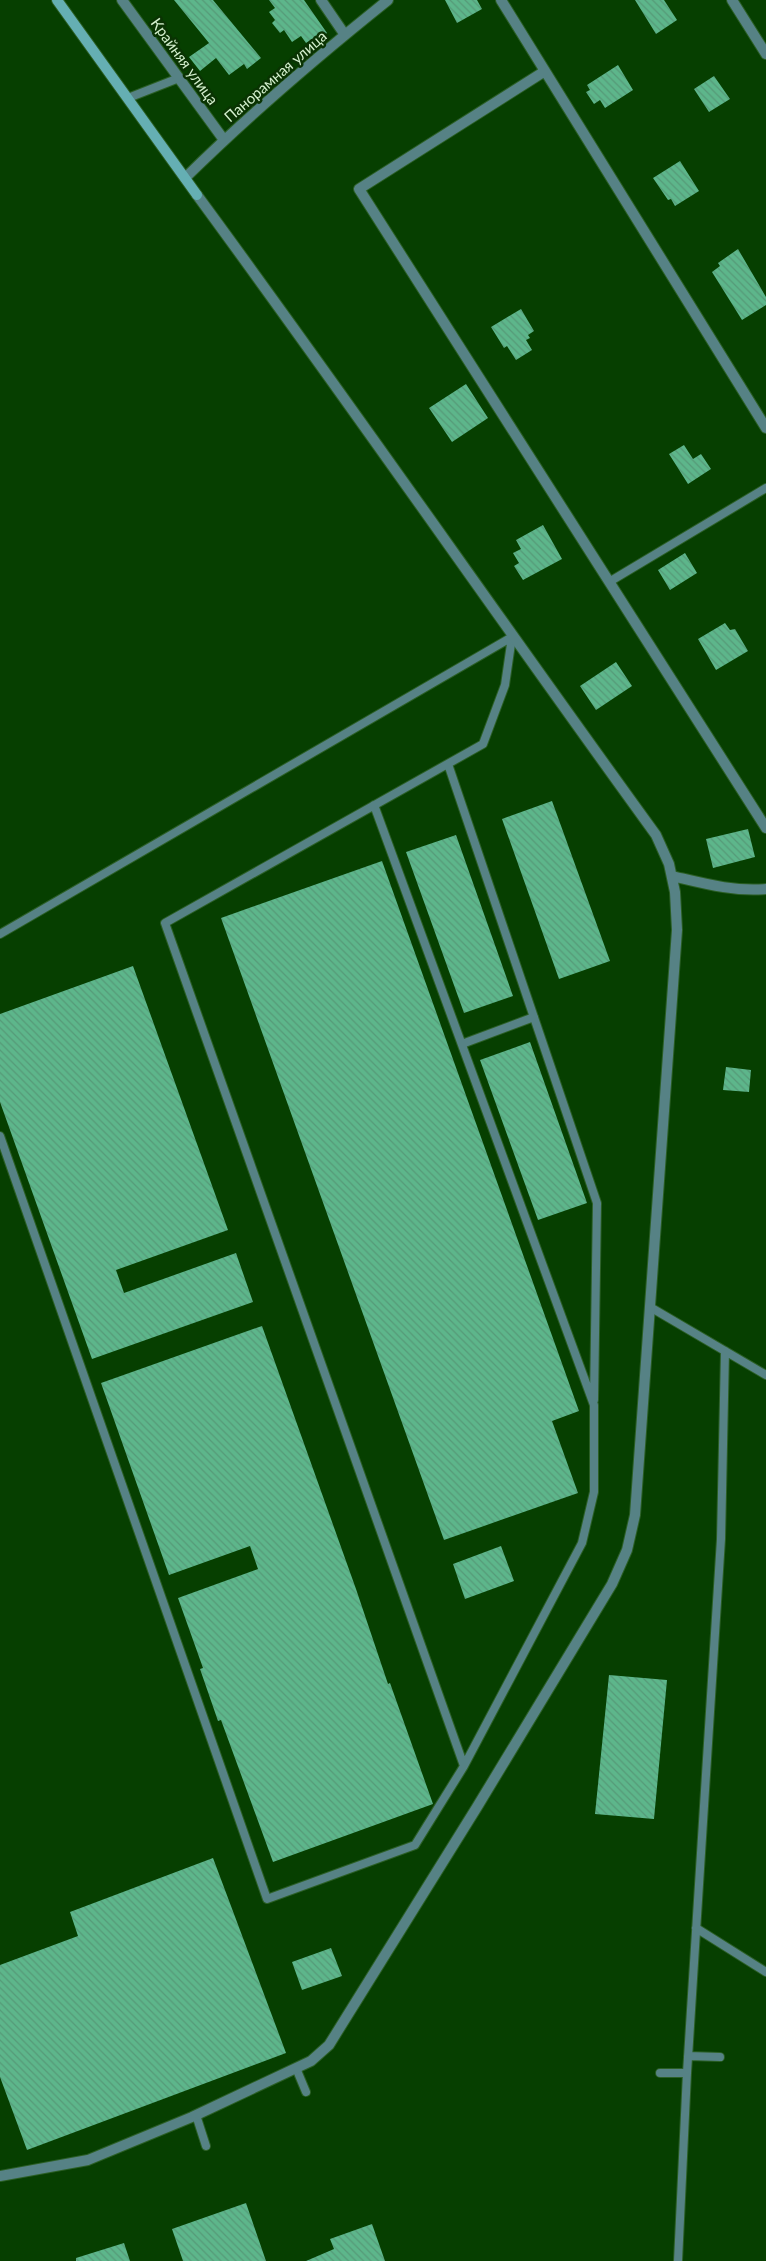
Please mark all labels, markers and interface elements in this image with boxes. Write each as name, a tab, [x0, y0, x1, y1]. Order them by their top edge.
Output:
street label: Крайняя улица	[148, 14, 222, 108]
street label: Панорамная улица	[220, 27, 330, 125]

